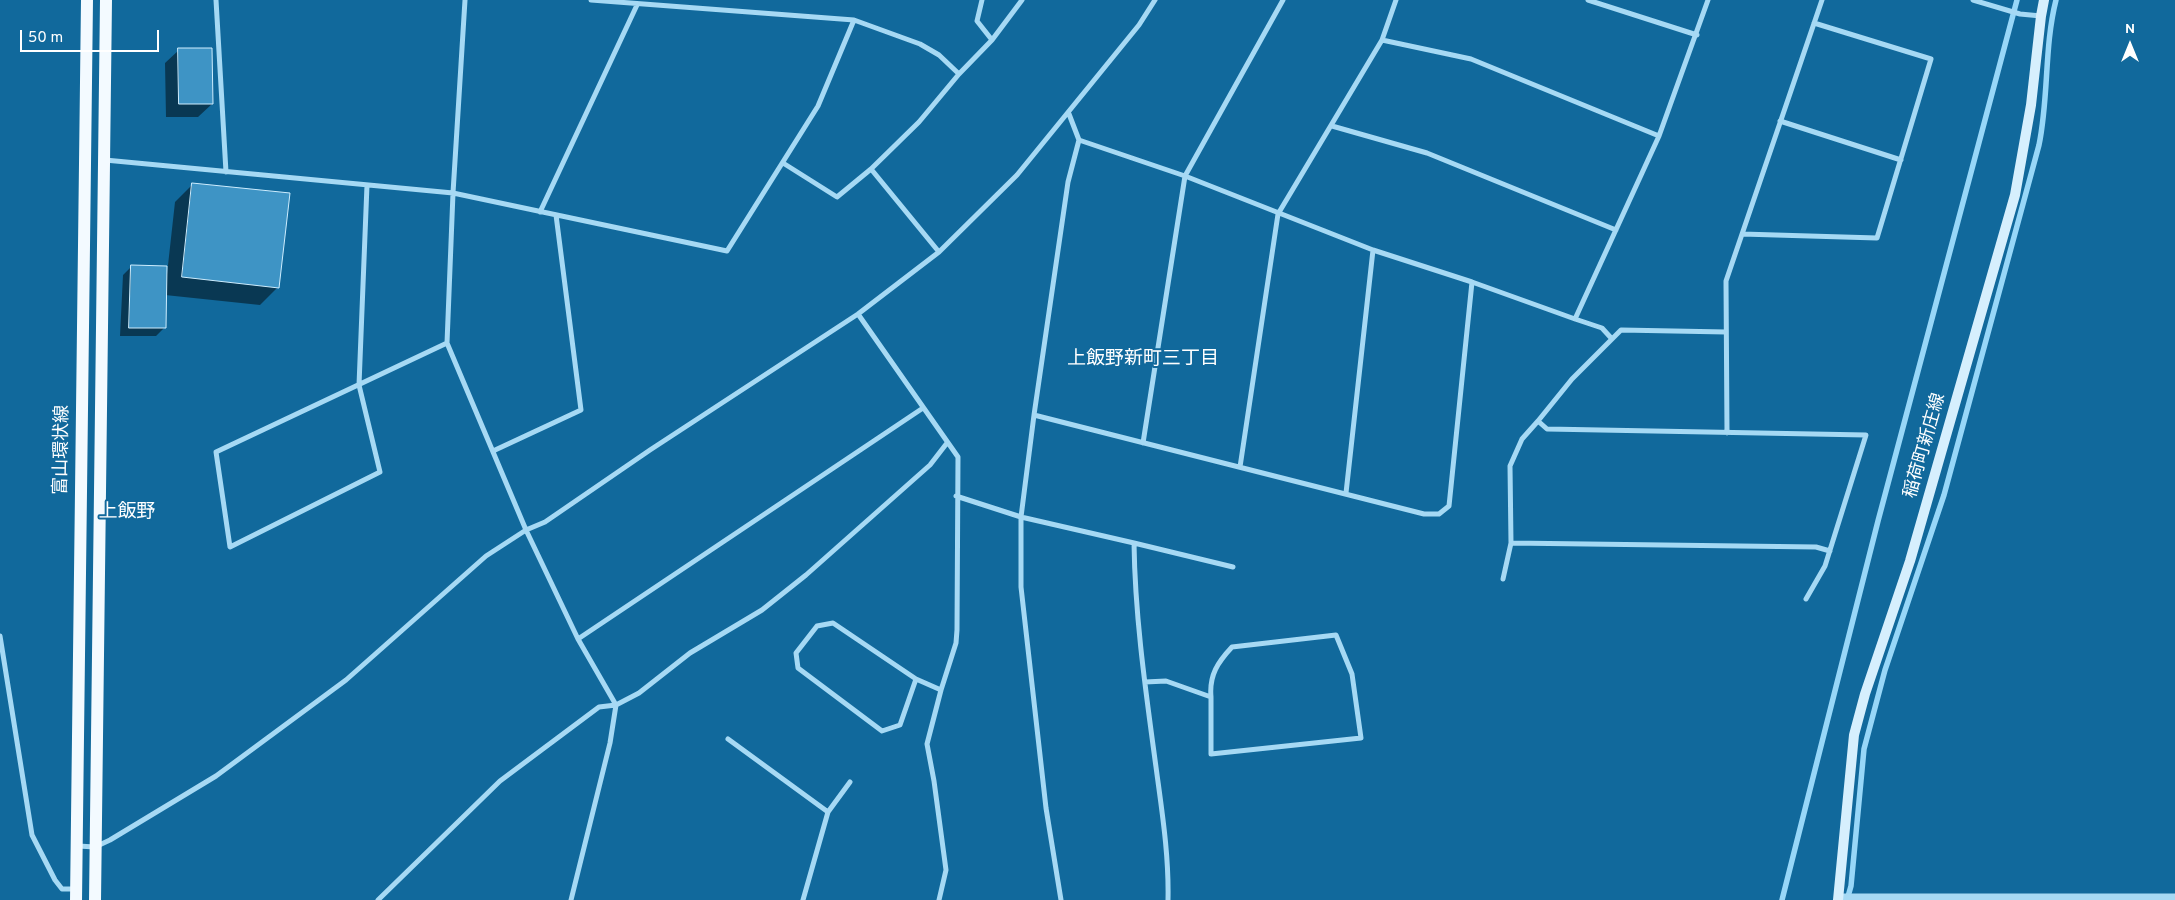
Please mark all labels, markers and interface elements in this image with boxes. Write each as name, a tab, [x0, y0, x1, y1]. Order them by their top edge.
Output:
scale bar	[22, 20, 161, 52]
north arrow	[2105, 20, 2155, 70]
text: N	[2125, 21, 2135, 38]
text: 50 m	[28, 29, 63, 48]
district label: 上飯野新町三丁目	[1067, 349, 1219, 371]
street label: 稲荷町新庄線	[1901, 391, 1951, 501]
street label: 富山環状線	[51, 405, 75, 495]
district label: 上飯野	[99, 502, 155, 524]

